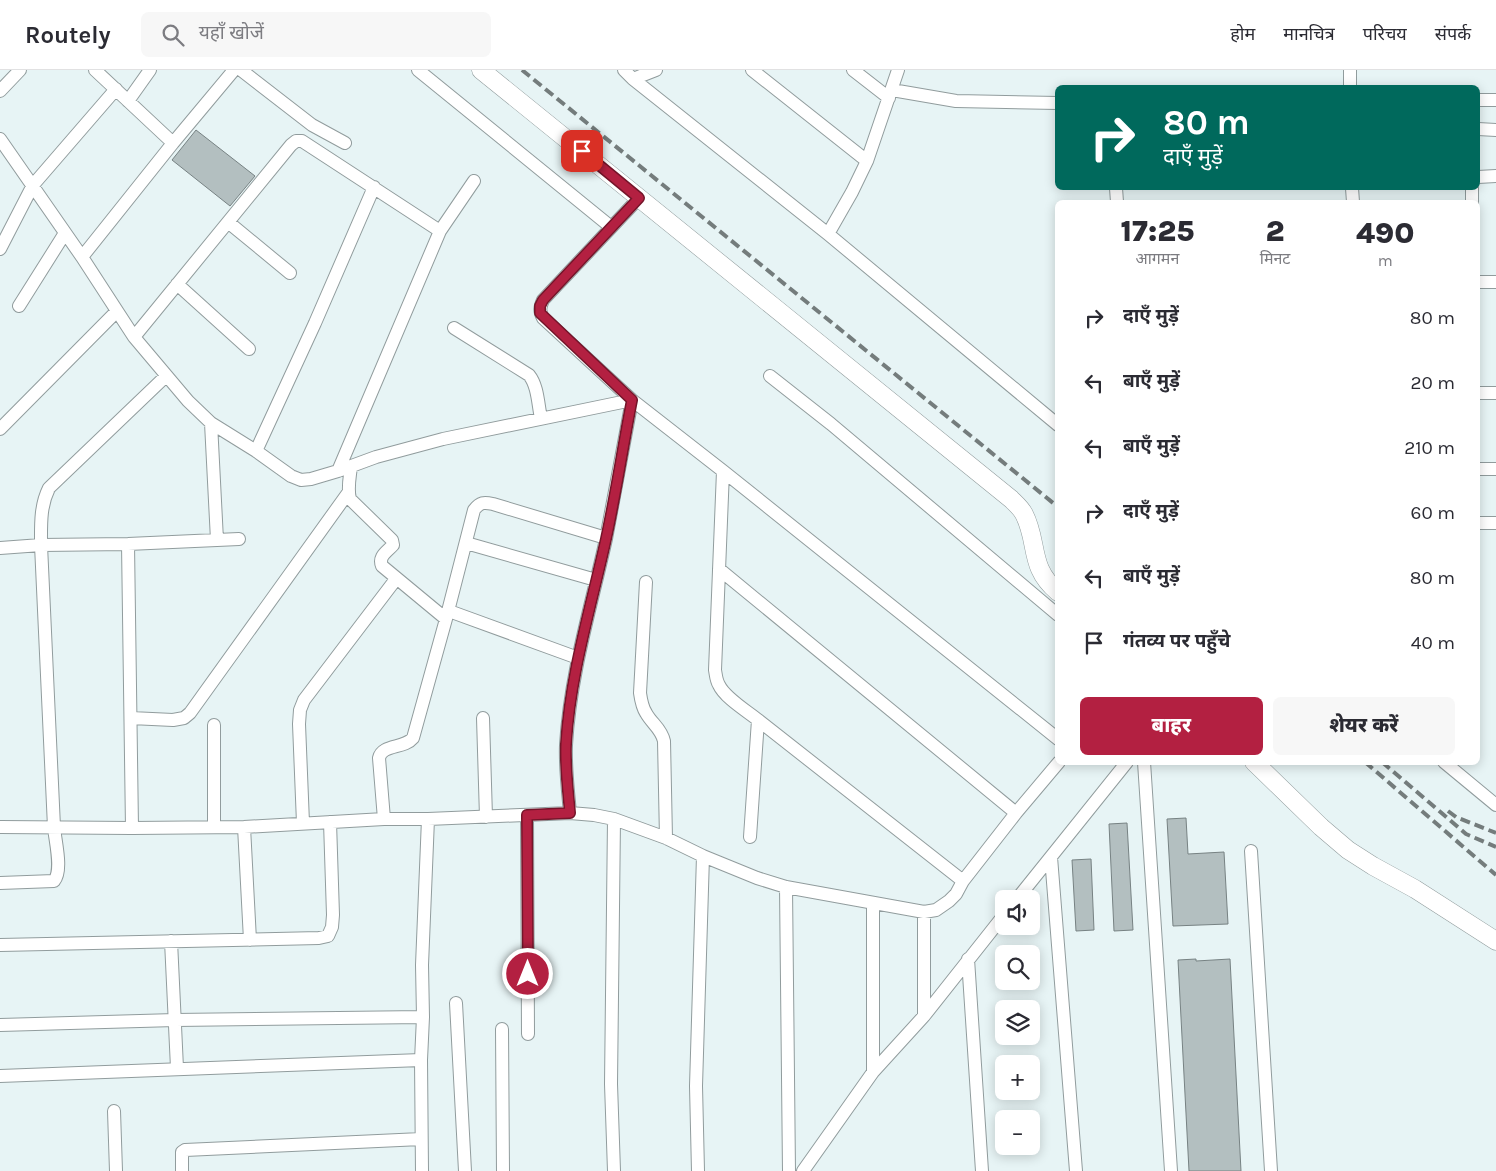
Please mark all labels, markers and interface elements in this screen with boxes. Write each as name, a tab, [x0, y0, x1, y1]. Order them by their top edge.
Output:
search box	[141, 12, 491, 57]
text: Routely	[25, 21, 111, 49]
icon: search	[159, 21, 187, 49]
text: यहाँ खोजें	[199, 22, 264, 44]
text: होम	[1230, 23, 1255, 45]
text: मानचित्र	[1283, 23, 1335, 45]
text: परिचय	[1363, 23, 1407, 45]
text: संपर्क	[1435, 23, 1471, 45]
text: 80 m	[1163, 102, 1250, 143]
icon: right	[1080, 105, 1145, 170]
pin	[561, 130, 603, 172]
icon: arrive	[568, 137, 596, 165]
text: दाएँ मुड़ें	[1163, 144, 1223, 170]
text: 17:25	[1121, 213, 1194, 249]
text: 2	[1266, 213, 1285, 249]
text: 490	[1356, 215, 1414, 251]
text: आगमन	[1135, 249, 1179, 268]
text: मिनट	[1260, 249, 1290, 268]
text: m	[1378, 251, 1393, 270]
icon: right	[1080, 304, 1108, 332]
text: दाएँ मुड़ें	[1123, 305, 1179, 327]
text: 80 m	[1410, 307, 1455, 329]
icon: left	[1080, 369, 1108, 397]
text: बाएँ मुड़ें	[1123, 370, 1180, 392]
text: 20 m	[1410, 372, 1455, 394]
icon: left	[1080, 434, 1108, 462]
text: बाएँ मुड़ें	[1123, 435, 1180, 457]
text: 210 m	[1404, 437, 1455, 459]
icon: right	[1080, 499, 1108, 527]
text: दाएँ मुड़ें	[1123, 500, 1179, 522]
text: 60 m	[1411, 502, 1455, 524]
icon: left	[1080, 564, 1108, 592]
text: बाएँ मुड़ें	[1123, 565, 1180, 587]
text: 80 m	[1410, 567, 1455, 589]
icon: arrive	[1080, 629, 1108, 657]
text: गंतव्य पर पहुँचे	[1123, 630, 1230, 652]
text: 40 m	[1411, 632, 1455, 654]
button: बाहर	[1080, 697, 1263, 755]
button: शेयर करें	[1273, 697, 1455, 755]
map controls	[995, 890, 1040, 1155]
button: sound	[995, 890, 1040, 935]
button: search	[995, 945, 1040, 990]
position arrow	[501, 947, 553, 999]
button: layers	[995, 1000, 1040, 1045]
button: +	[995, 1055, 1040, 1100]
button: −	[995, 1110, 1040, 1155]

